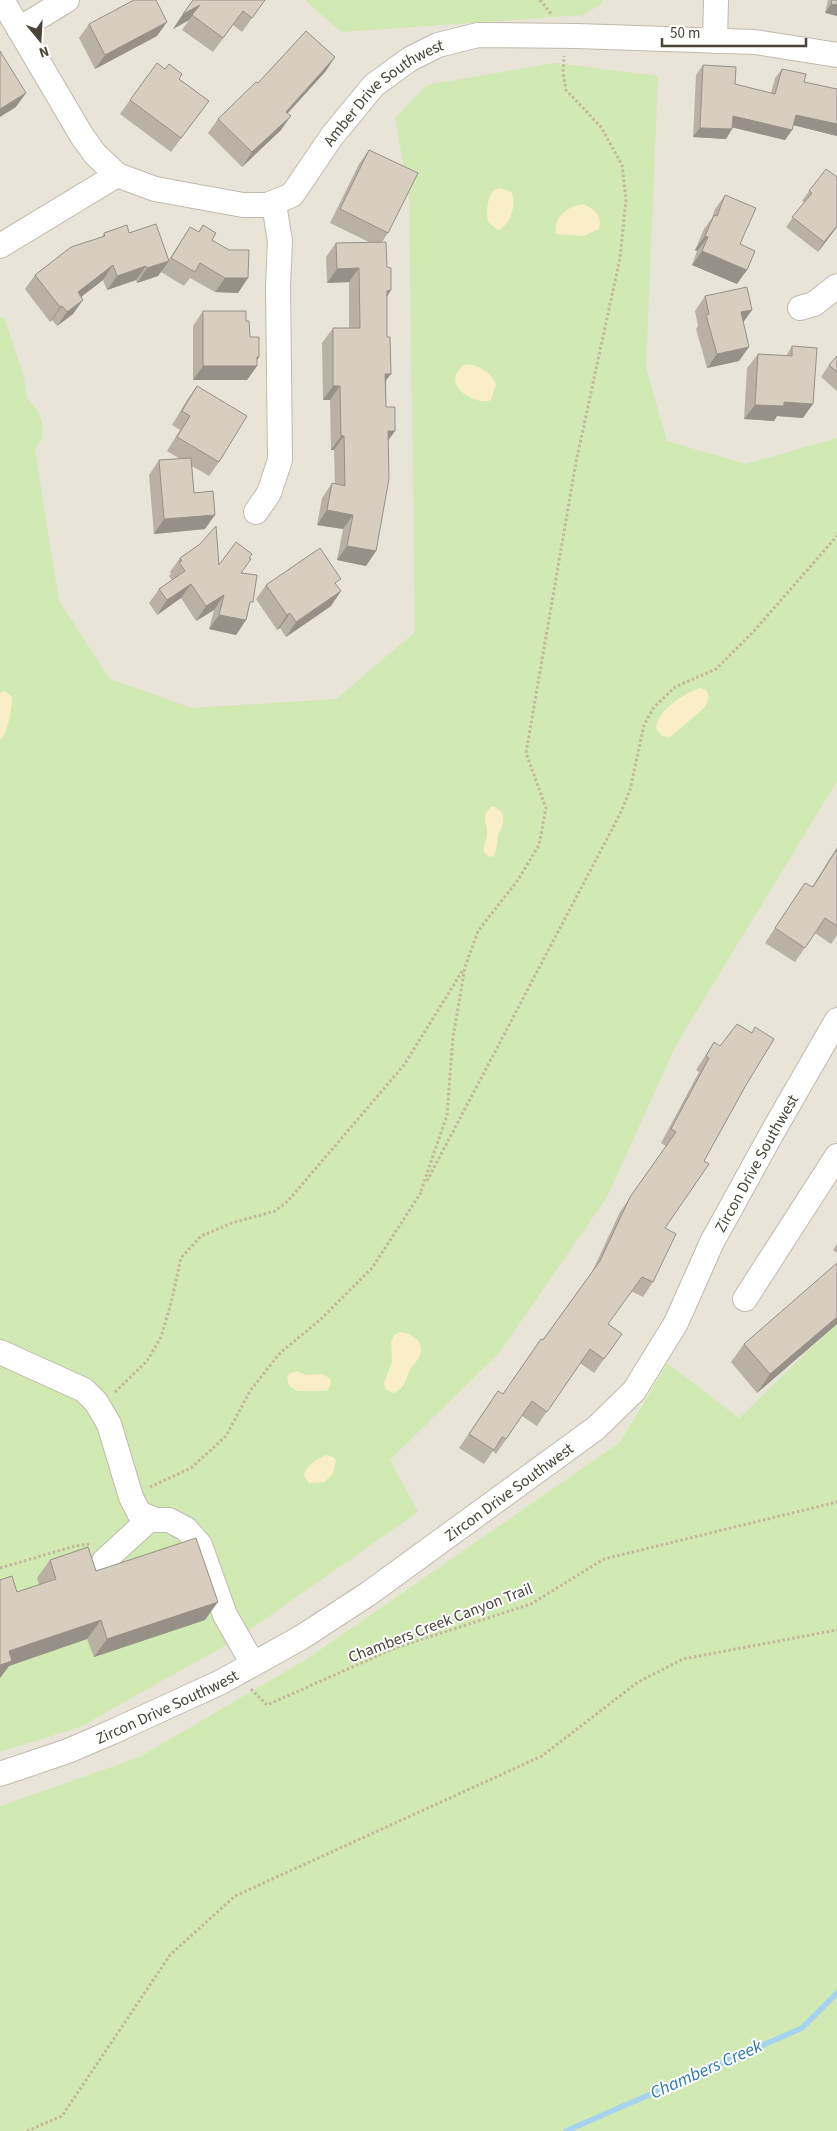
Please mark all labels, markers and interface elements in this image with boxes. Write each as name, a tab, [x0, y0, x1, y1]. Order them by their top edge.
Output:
north arrow	[15, 15, 65, 65]
scale bar	[662, 15, 806, 47]
text: 50 m	[670, 23, 700, 44]
street label: Amber Drive Southwest	[318, 34, 446, 151]
text: N	[36, 40, 51, 62]
street label: Zircon Drive Southwest	[709, 1090, 804, 1236]
street label: Zircon Drive Southwest	[440, 1438, 579, 1547]
street label: Chambers Creek Canyon Trail	[345, 1578, 536, 1668]
street label: Zircon Drive Southwest	[92, 1664, 243, 1750]
water label: Chambers Creek	[646, 2033, 767, 2105]

